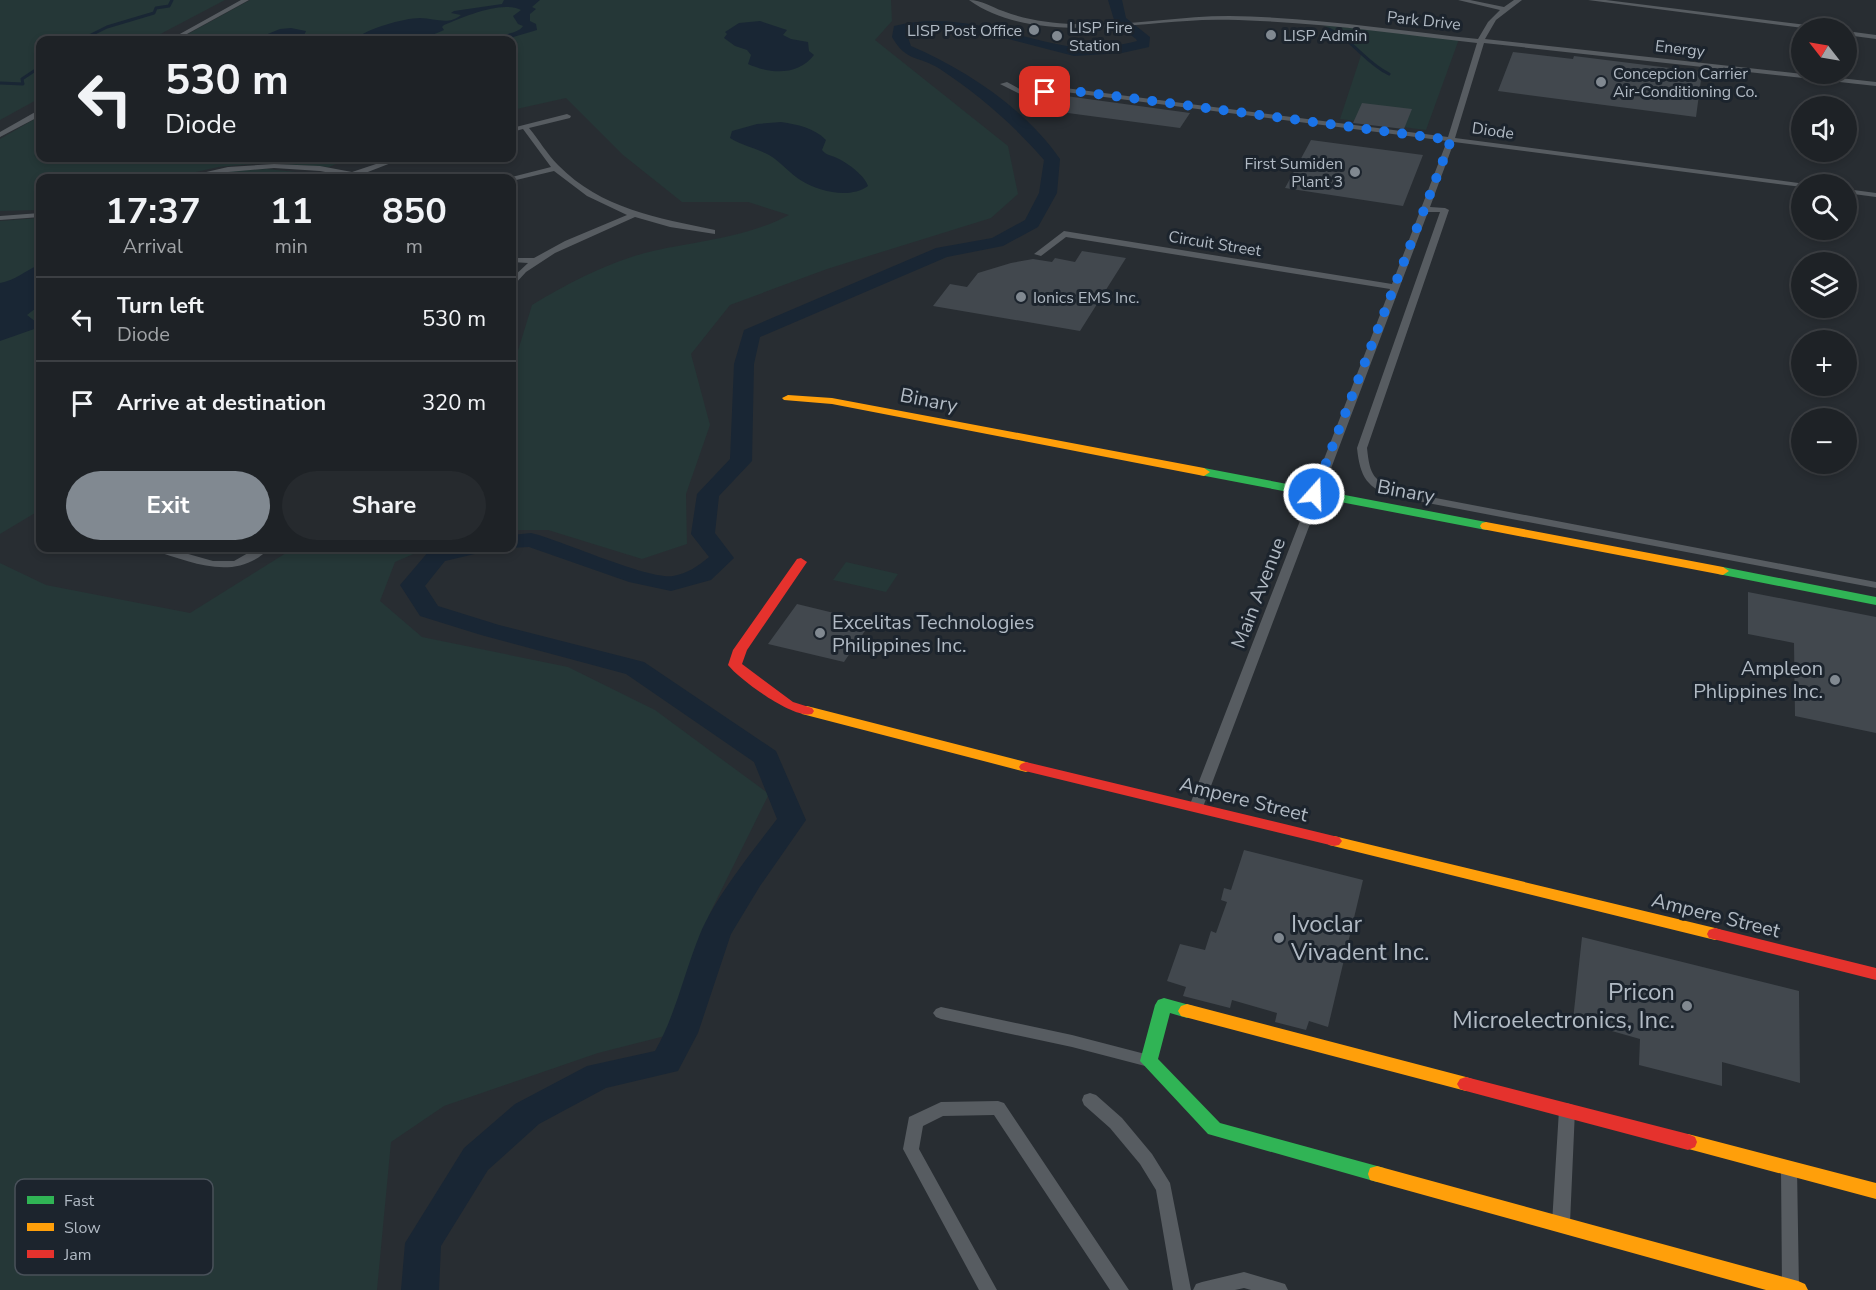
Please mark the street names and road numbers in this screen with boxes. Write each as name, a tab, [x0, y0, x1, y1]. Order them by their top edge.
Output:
street label: Park Drive	[1386, 6, 1462, 36]
street label: Energy	[1654, 35, 1707, 63]
street label: Diode	[1470, 117, 1515, 145]
street label: Circuit Street	[1167, 226, 1263, 262]
street label: Binary	[898, 382, 961, 419]
street label: Binary	[1375, 473, 1438, 510]
street label: Main Avenue	[1225, 534, 1292, 653]
street label: Ampere Street	[1177, 770, 1312, 829]
street label: Ampere Street	[1649, 886, 1784, 945]

